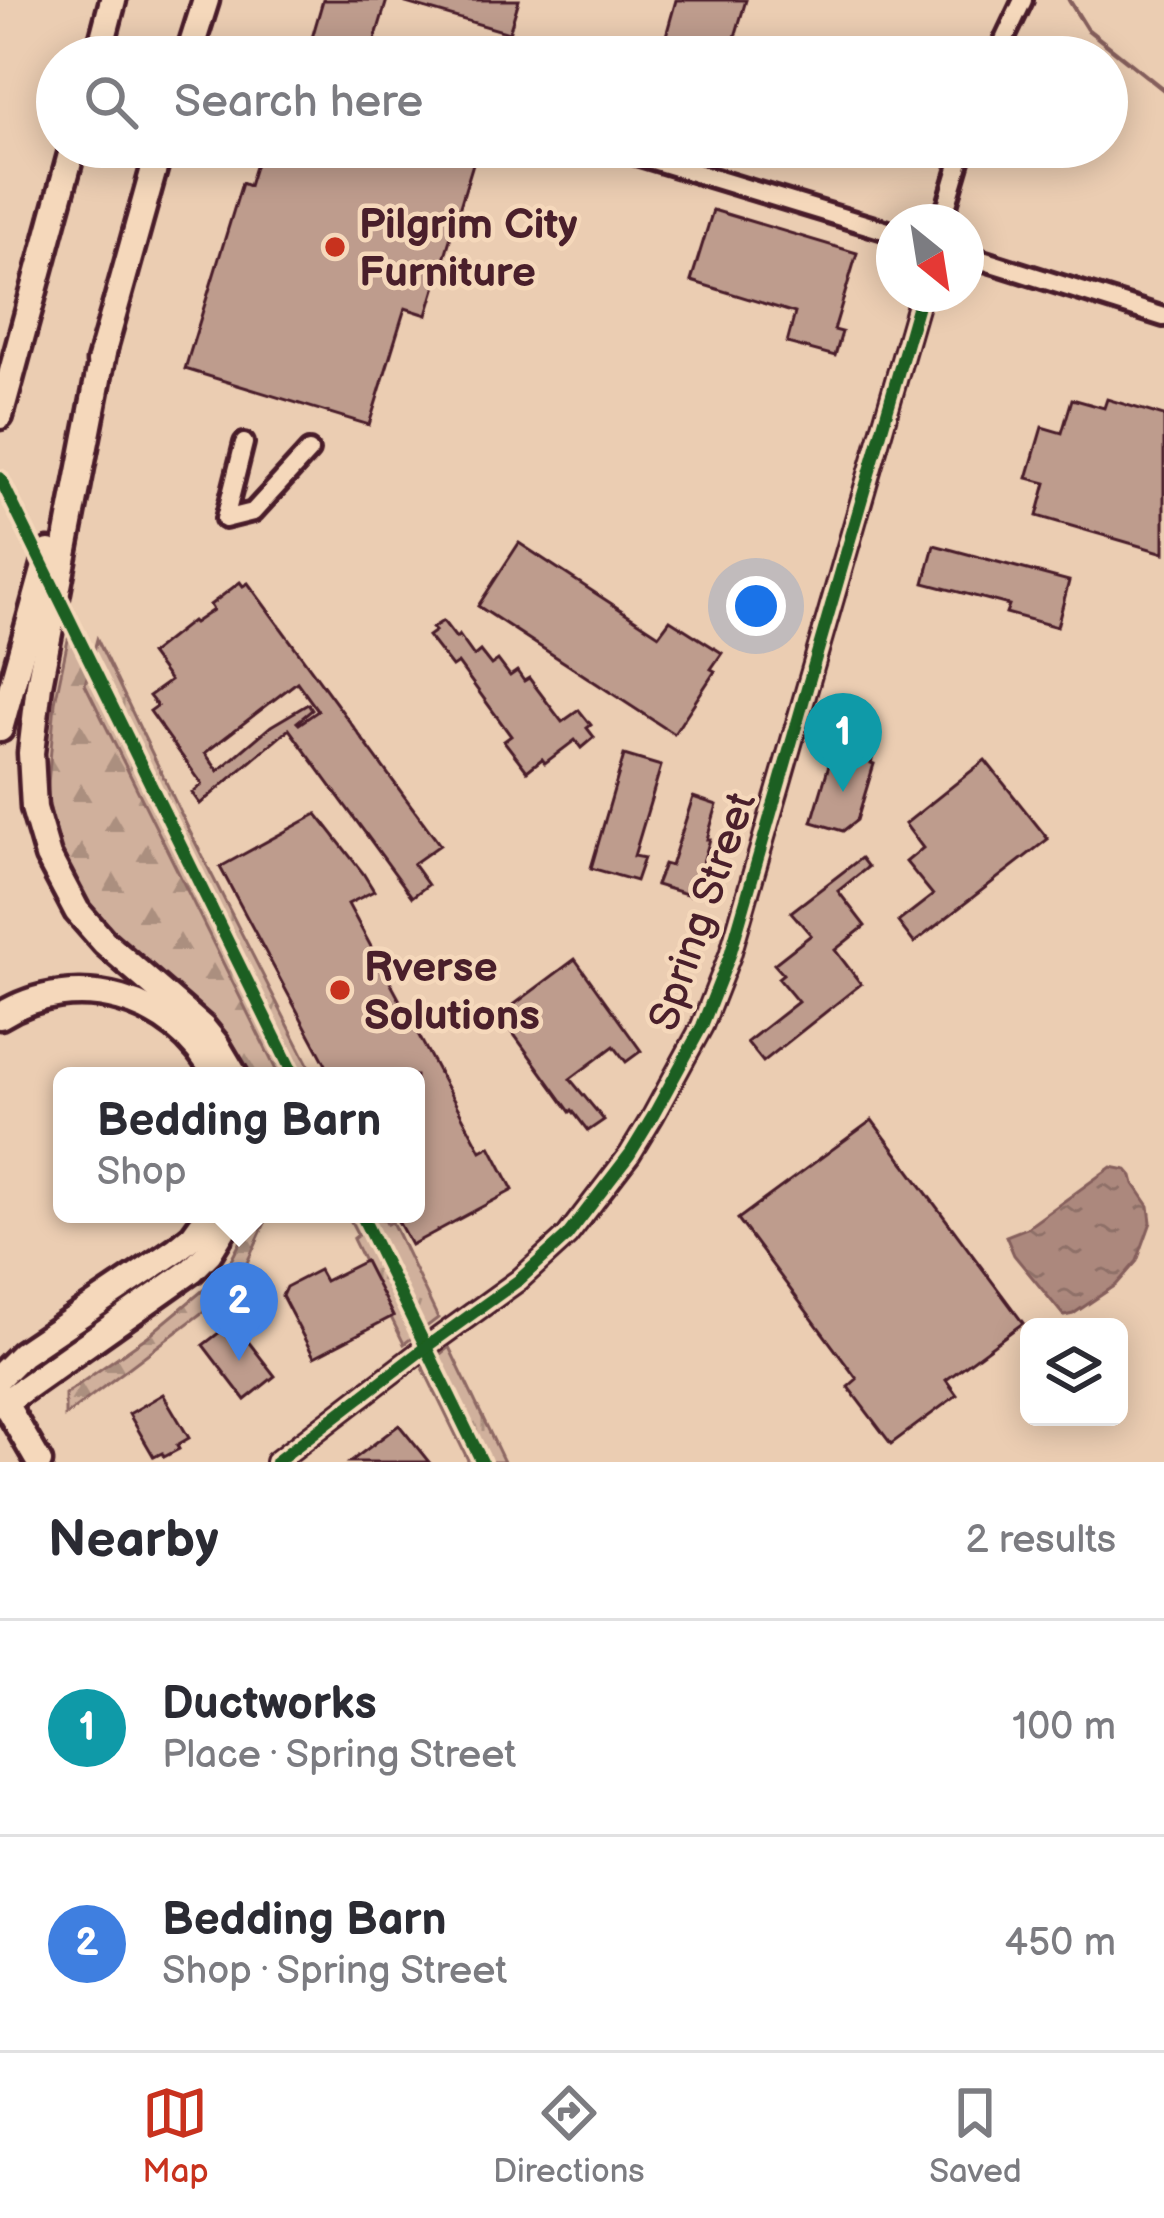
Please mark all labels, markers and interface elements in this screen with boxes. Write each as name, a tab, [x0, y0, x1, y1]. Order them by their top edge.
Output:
search box	[36, 36, 1128, 168]
icon: search	[78, 69, 144, 135]
text: Search here	[174, 75, 423, 130]
place label: Pilgrim City Furniture	[359, 200, 578, 299]
north arrow	[876, 204, 984, 312]
marker: Pilgrim City Furniture	[322, 234, 348, 260]
your location	[726, 576, 786, 636]
pin: 1	[804, 693, 882, 792]
street label: Spring Street	[639, 786, 768, 1038]
place label: Rverse Solutions	[364, 943, 540, 1042]
marker: Rverse Solutions	[327, 977, 353, 1003]
popup	[53, 1067, 425, 1223]
text: Bedding Barn	[97, 1094, 381, 1149]
text: Shop	[97, 1149, 187, 1196]
pin: 2	[200, 1262, 278, 1361]
map controls	[1020, 1318, 1128, 1426]
button: layers	[1020, 1318, 1128, 1426]
text: Nearby	[48, 1510, 219, 1571]
text: 2 results	[965, 1517, 1116, 1564]
text: Ductworks	[162, 1677, 377, 1732]
text: 1	[79, 1704, 95, 1751]
text: 100 m	[1012, 1704, 1116, 1751]
text: Place · Spring Street	[162, 1732, 516, 1779]
text: Bedding Barn	[162, 1893, 447, 1948]
text: 2	[75, 1920, 99, 1967]
text: 450 m	[1004, 1920, 1116, 1967]
text: Shop · Spring Street	[162, 1948, 507, 1995]
tab: Map	[142, 2080, 209, 2192]
tab: Directions	[493, 2080, 645, 2192]
tab: Saved	[929, 2080, 1022, 2192]

